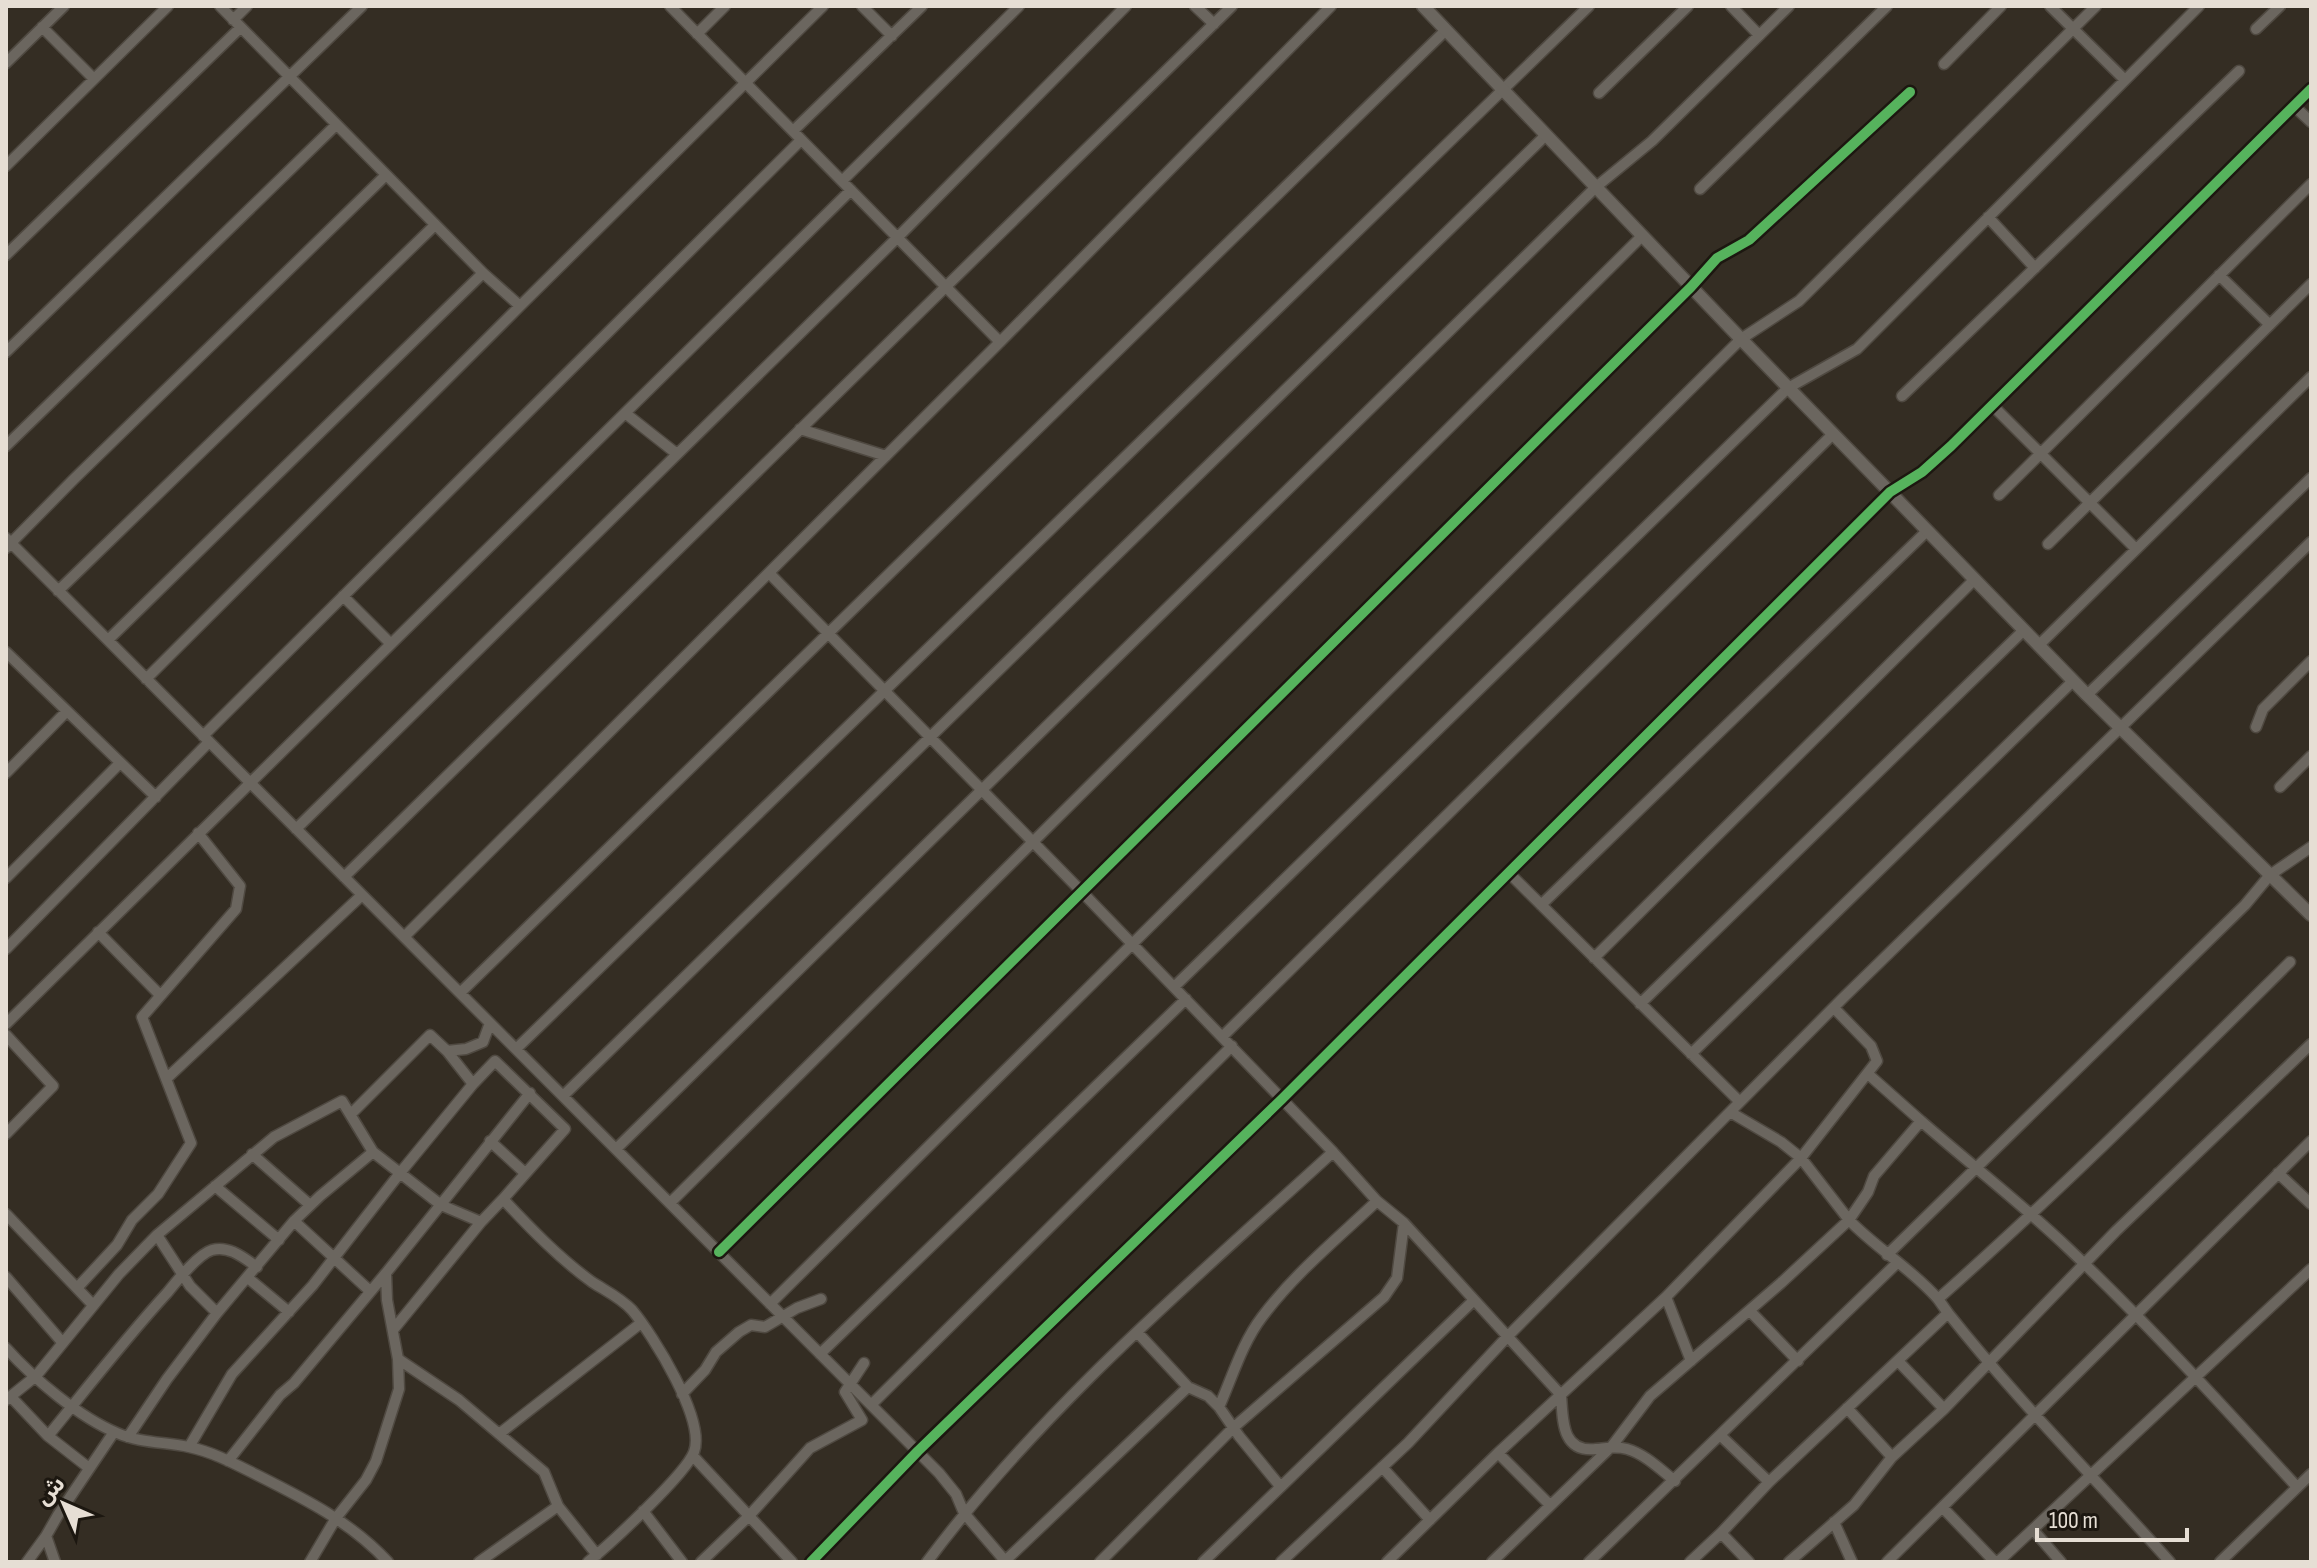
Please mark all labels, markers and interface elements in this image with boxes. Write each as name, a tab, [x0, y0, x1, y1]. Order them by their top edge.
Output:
north arrow	[24, 1464, 104, 1544]
text: ش	[31, 1471, 71, 1511]
scale bar	[2037, 1492, 2187, 1542]
text: 100 m	[2049, 1506, 2098, 1535]

